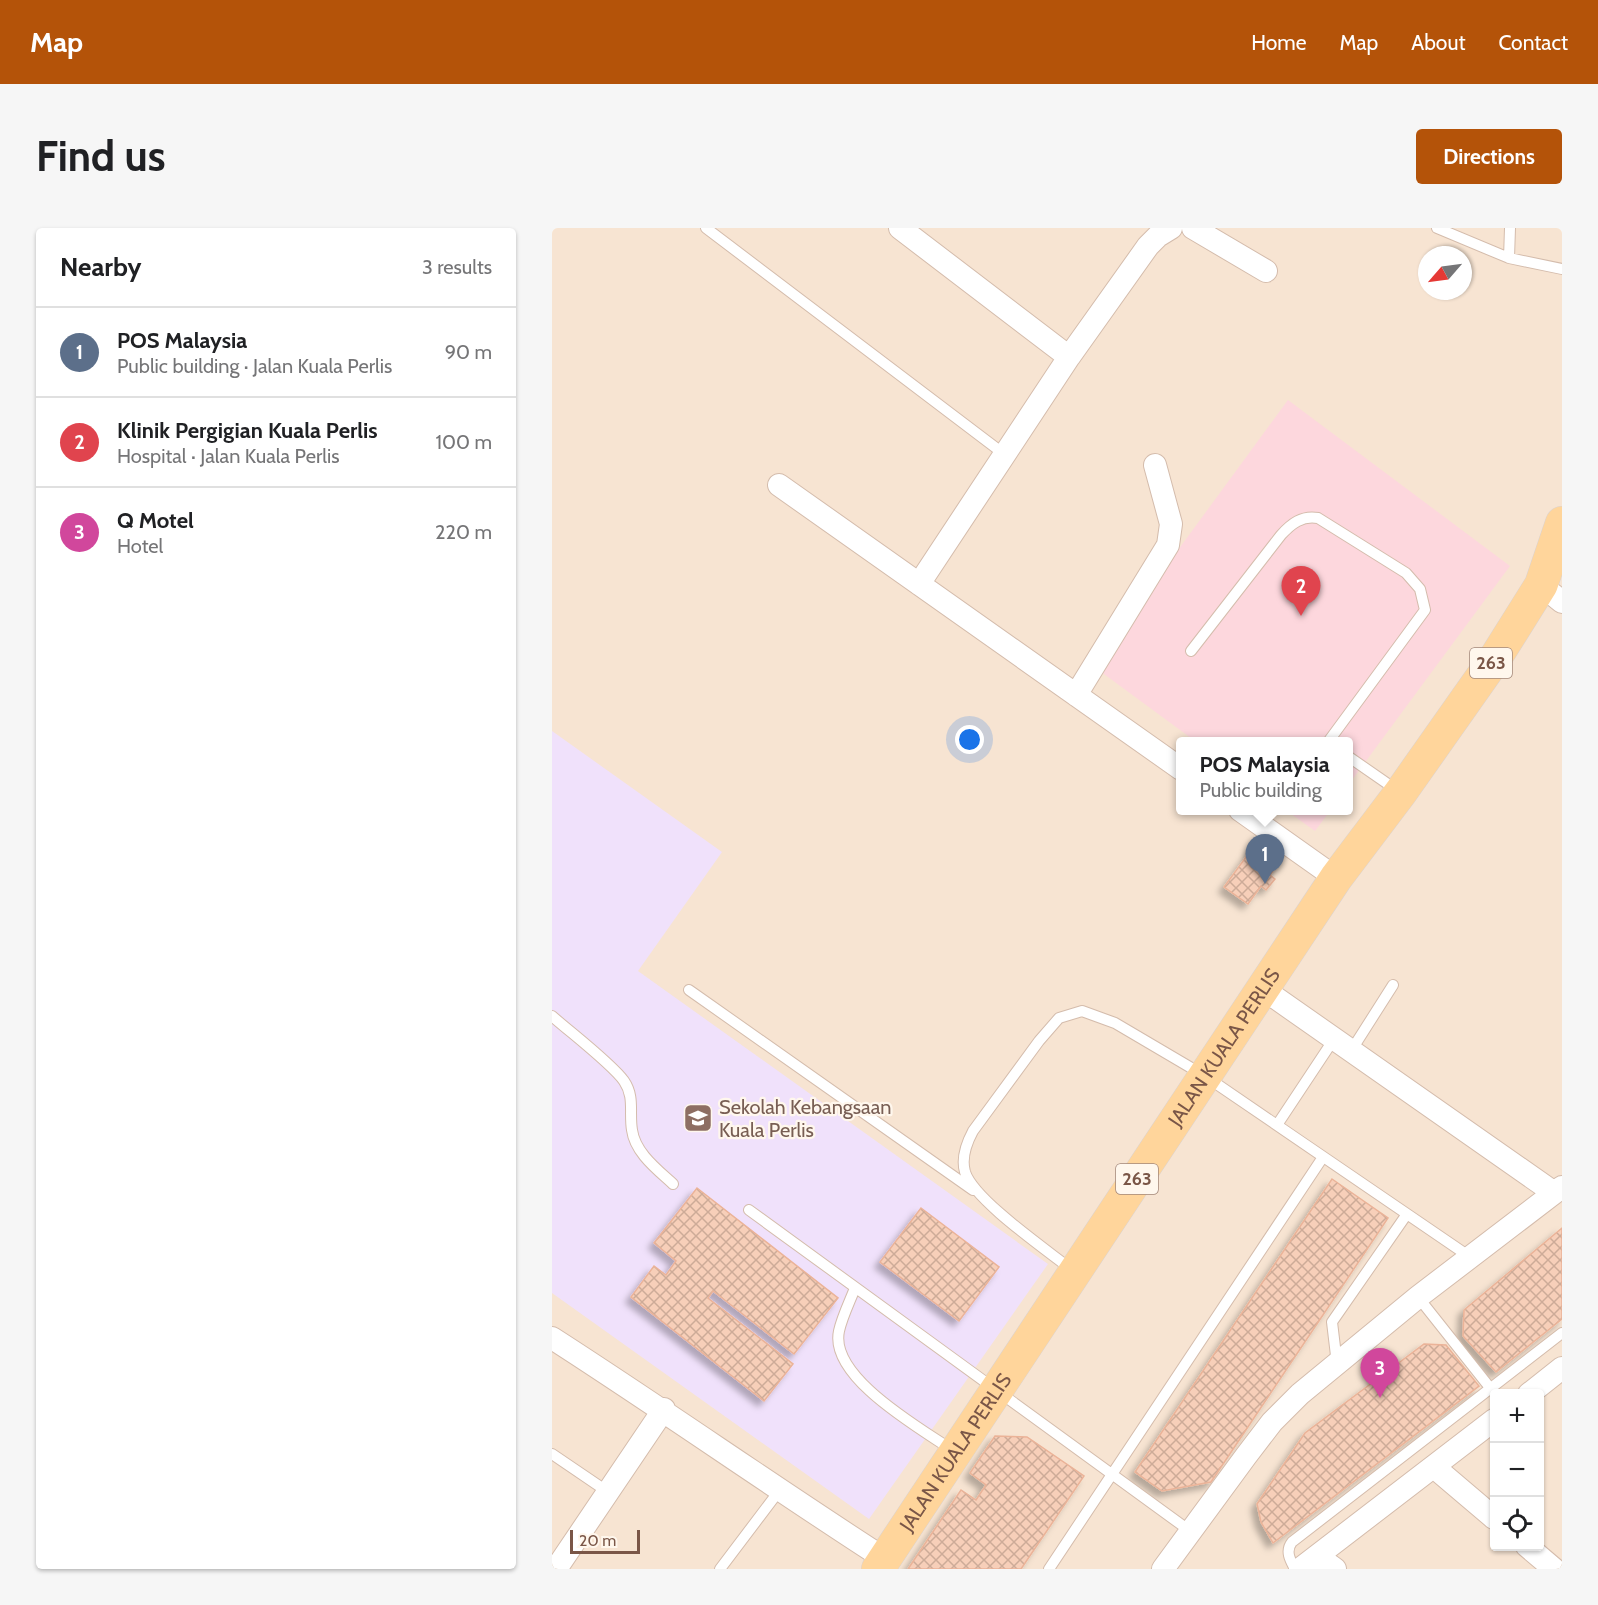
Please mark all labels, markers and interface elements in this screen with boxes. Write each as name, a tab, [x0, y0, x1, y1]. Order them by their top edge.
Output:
text: Map	[30, 25, 83, 59]
text: Home	[1251, 30, 1307, 55]
text: Map	[1340, 30, 1378, 55]
text: About	[1411, 30, 1465, 55]
text: Contact	[1498, 30, 1568, 55]
button: Directions	[1416, 129, 1562, 184]
text: Find us	[36, 130, 165, 182]
north arrow	[1418, 246, 1472, 300]
text: Nearby	[60, 251, 141, 283]
text: 3 results	[422, 255, 492, 279]
text: POS Malaysia	[117, 327, 247, 354]
text: 1	[76, 340, 83, 364]
text: 90 m	[445, 340, 492, 364]
text: Public building · Jalan Kuala Perlis	[117, 354, 392, 378]
text: Klinik Pergigian Kuala Perlis	[117, 417, 378, 444]
text: 2	[74, 430, 85, 454]
text: 100 m	[436, 430, 492, 454]
text: Hospital · Jalan Kuala Perlis	[117, 444, 340, 468]
text: Q Motel	[117, 507, 194, 534]
text: 3	[74, 520, 85, 544]
text: 220 m	[435, 520, 492, 544]
text: Hotel	[117, 534, 163, 558]
pin: 2	[1282, 566, 1320, 616]
road number: 263	[1470, 648, 1512, 678]
your location	[955, 725, 984, 754]
popup	[1176, 737, 1353, 815]
text: POS Malaysia	[1199, 751, 1330, 778]
text: Public building	[1199, 778, 1322, 802]
pin: 1	[1246, 834, 1284, 884]
street label: JALAN KUALA PERLIS	[1162, 963, 1285, 1132]
place label: Sekolah Kebangsaan Kuala Perlis	[719, 1095, 891, 1142]
school or university icon: Sekolah Kebangsaan Kuala Perlis	[682, 1102, 714, 1134]
road number: 263	[1116, 1164, 1158, 1194]
pin: 3	[1360, 1348, 1400, 1398]
street label: JALAN KUALA PERLIS	[894, 1369, 1016, 1537]
map controls	[1490, 1389, 1544, 1551]
button: +	[1490, 1389, 1544, 1443]
button: −	[1490, 1443, 1544, 1497]
button: locate	[1490, 1497, 1544, 1551]
scale bar	[570, 1527, 640, 1554]
text: 20 m	[579, 1531, 616, 1550]

